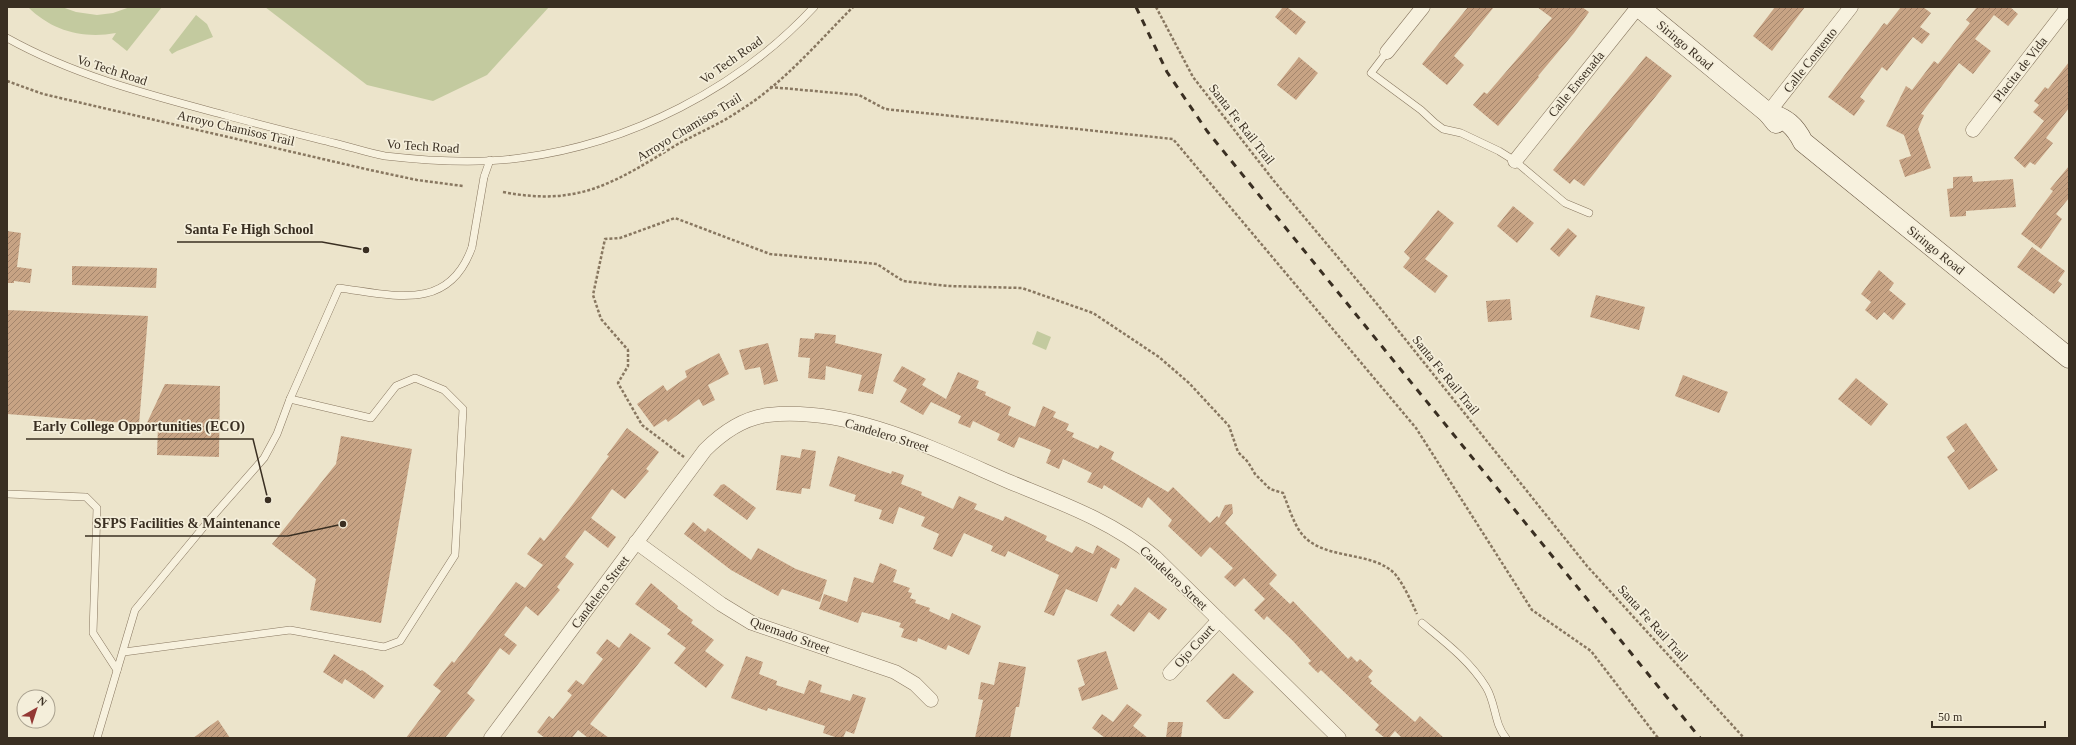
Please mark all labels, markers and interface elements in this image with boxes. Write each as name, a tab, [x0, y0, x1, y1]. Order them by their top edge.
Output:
street label: Siringo Road	[1654, 17, 1717, 73]
street label: Calle Contento	[1780, 25, 1840, 95]
street label: Vo Tech Road	[697, 33, 766, 87]
street label: Placita de Vida	[1990, 33, 2050, 105]
street label: Calle Ensenada	[1545, 48, 1607, 120]
street label: Vo Tech Road	[75, 52, 149, 89]
street label: Santa Fe Rail Trail	[1206, 81, 1278, 167]
street label: Arroyo Chamisos Trail	[634, 89, 745, 164]
street label: Arroyo Chamisos Trail	[176, 107, 296, 149]
street label: Vo Tech Road	[386, 136, 460, 156]
callout: Santa Fe High School	[177, 216, 322, 242]
text: Santa Fe High School	[185, 222, 313, 237]
street label: Siringo Road	[1904, 222, 1968, 278]
street label: Santa Fe Rail Trail	[1409, 332, 1483, 418]
callout: Early College Opportunities (ECO)	[26, 413, 253, 439]
street label: Candelero Street	[843, 415, 931, 455]
text: Early College Opportunities (ECO)	[33, 419, 245, 435]
callout: SFPS Facilities & Maintenance	[85, 510, 288, 536]
text: SFPS Facilities & Maintenance	[94, 516, 280, 531]
street label: Candelero Street	[1137, 543, 1211, 613]
street label: Candelero Street	[568, 552, 632, 631]
street label: Santa Fe Rail Trail	[1615, 582, 1692, 665]
street label: Quemado Street	[748, 614, 832, 657]
street label: Ojo Court	[1171, 621, 1217, 670]
north arrow	[16, 689, 56, 729]
text: N	[35, 694, 49, 708]
scale bar	[1932, 703, 2045, 729]
text: 50 m	[1938, 710, 1963, 724]

